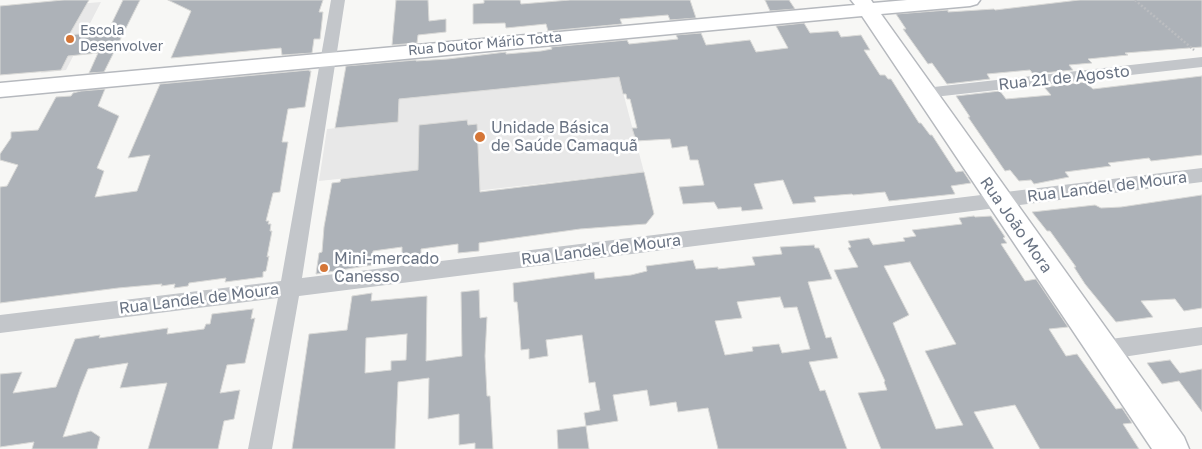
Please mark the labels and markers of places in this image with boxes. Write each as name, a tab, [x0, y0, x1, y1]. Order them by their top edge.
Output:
place label: Escola Desenvolver	[80, 23, 163, 56]
marker: Escola Desenvolver	[64, 33, 76, 45]
place label: Unidade Básica de Saúde Camaquã	[491, 118, 638, 156]
marker: Unidade Básica de Saúde Camaquã	[473, 130, 487, 144]
place label: Mini-mercado Canesso	[334, 249, 439, 287]
marker: Mini-mercado Canesso	[318, 262, 330, 274]

